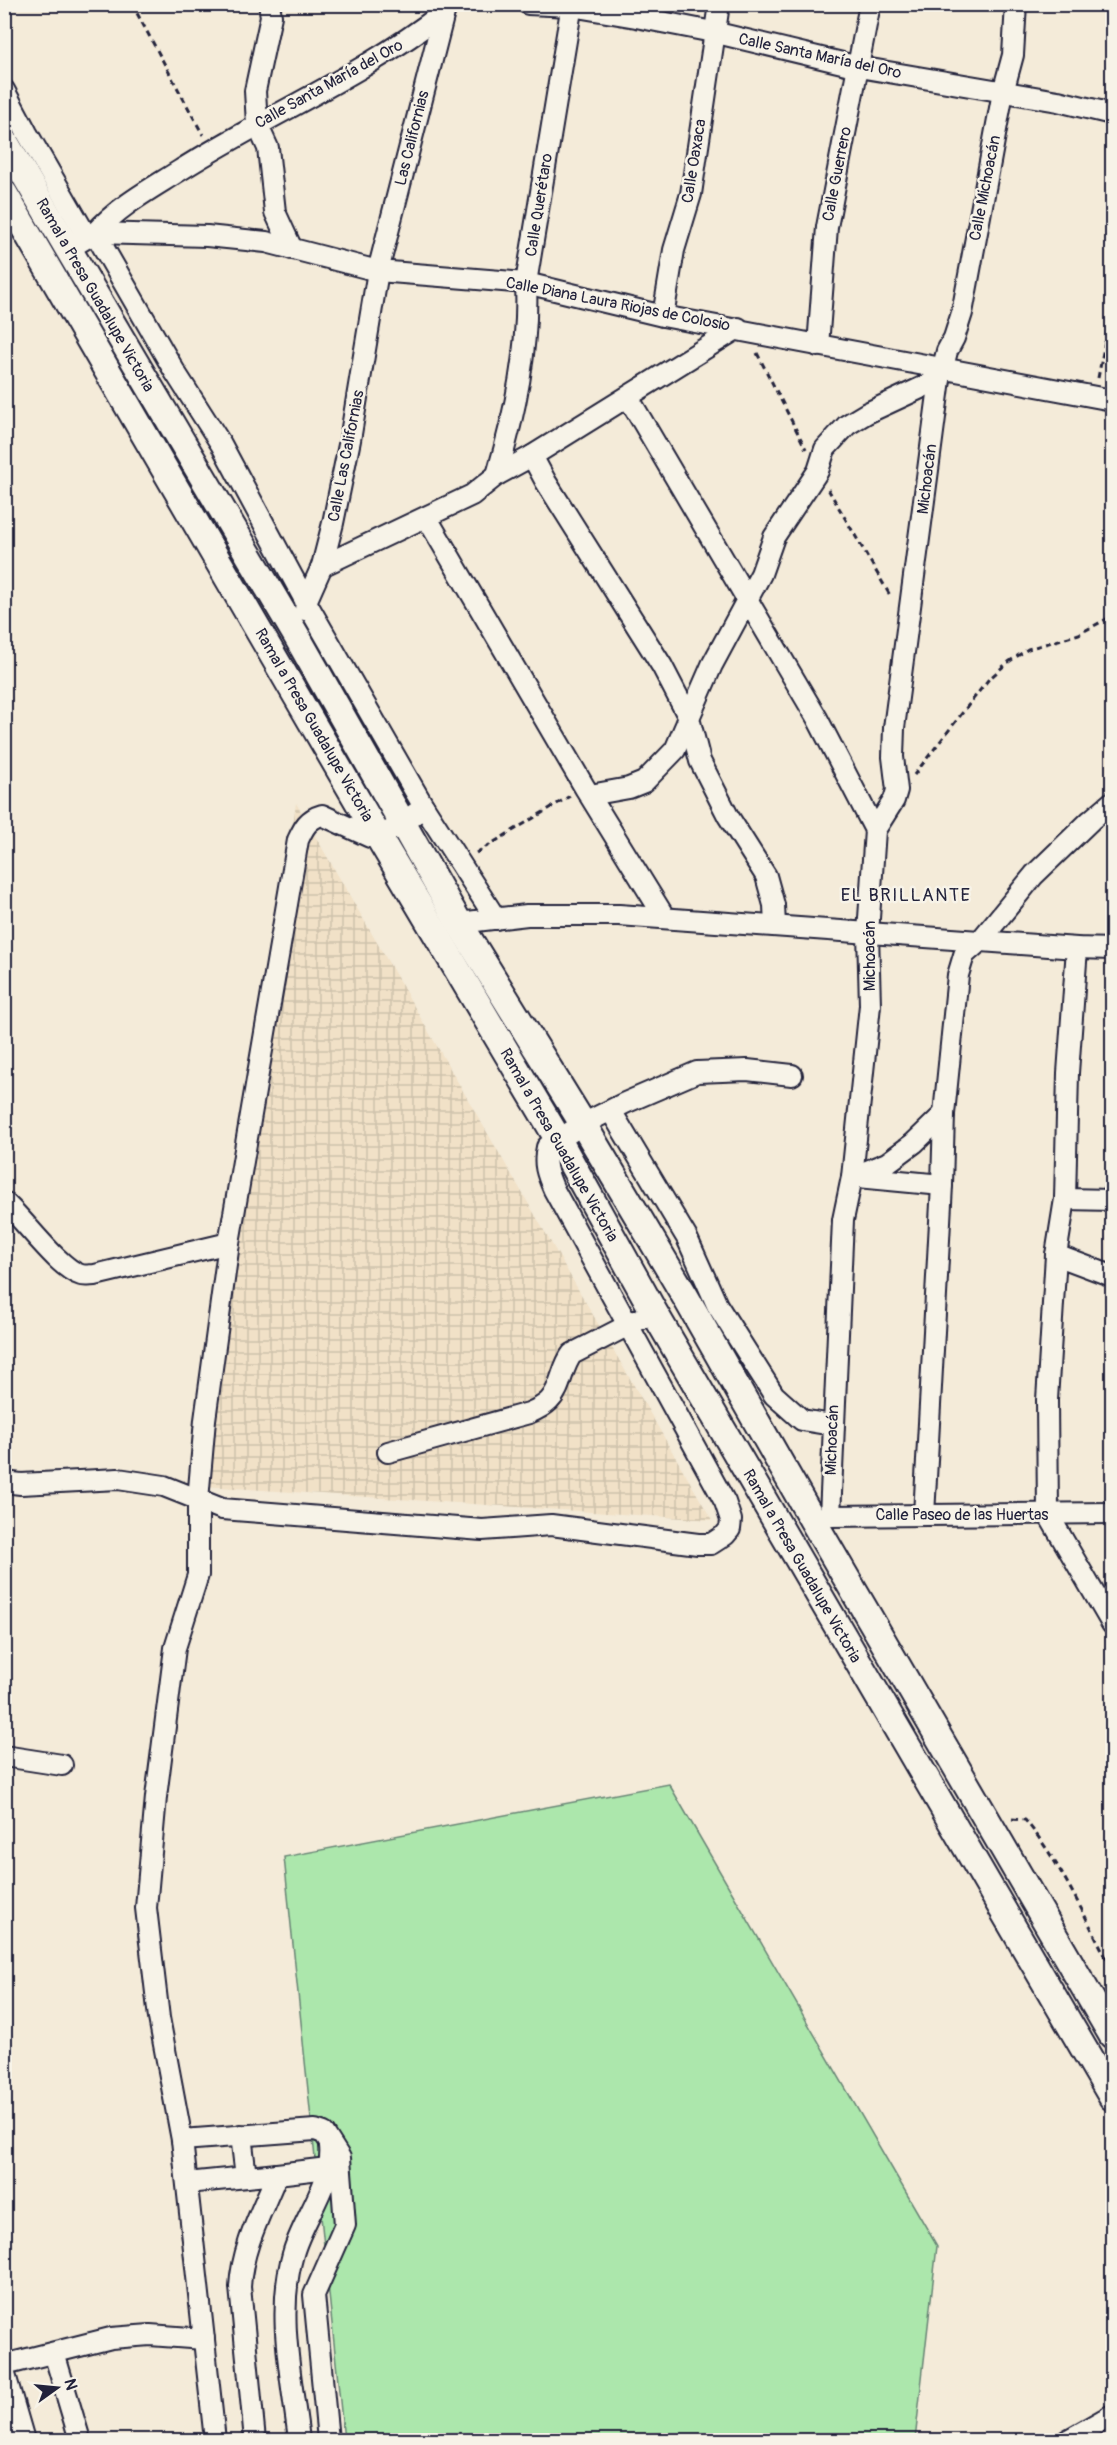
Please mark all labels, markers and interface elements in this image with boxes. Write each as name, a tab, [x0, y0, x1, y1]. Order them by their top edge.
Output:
street label: Calle Santa María del Oro	[737, 29, 904, 83]
street label: Calle Santa María del Oro	[251, 35, 407, 133]
street label: Las Californias	[391, 88, 433, 188]
street label: Calle Oaxaca	[677, 118, 711, 204]
street label: Calle Guerrero	[818, 125, 856, 223]
street label: Calle Michoacán	[965, 134, 1005, 242]
street label: Calle Querétaro	[521, 152, 557, 258]
street label: Ramal a Presa Guadalupe Victoria	[31, 195, 159, 395]
street label: Calle Diana Laura Riojas de Colosio	[504, 272, 732, 336]
street label: Calle Las Californias	[323, 388, 369, 524]
street label: Michoacán	[913, 443, 941, 515]
street label: Ramal a Presa Guadalupe Victoria	[250, 625, 378, 825]
district label: EL BRILLANTE	[841, 884, 971, 907]
street label: Michoacán	[860, 921, 880, 991]
street label: Ramal a Presa Guadalupe Victoria	[495, 1045, 623, 1245]
street label: Michoacán	[821, 1404, 843, 1476]
street label: Ramal a Presa Guadalupe Victoria	[738, 1466, 866, 1666]
street label: Calle Paseo de las Huertas	[875, 1505, 1049, 1525]
north arrow	[27, 2358, 87, 2418]
text: N	[59, 2377, 82, 2392]

